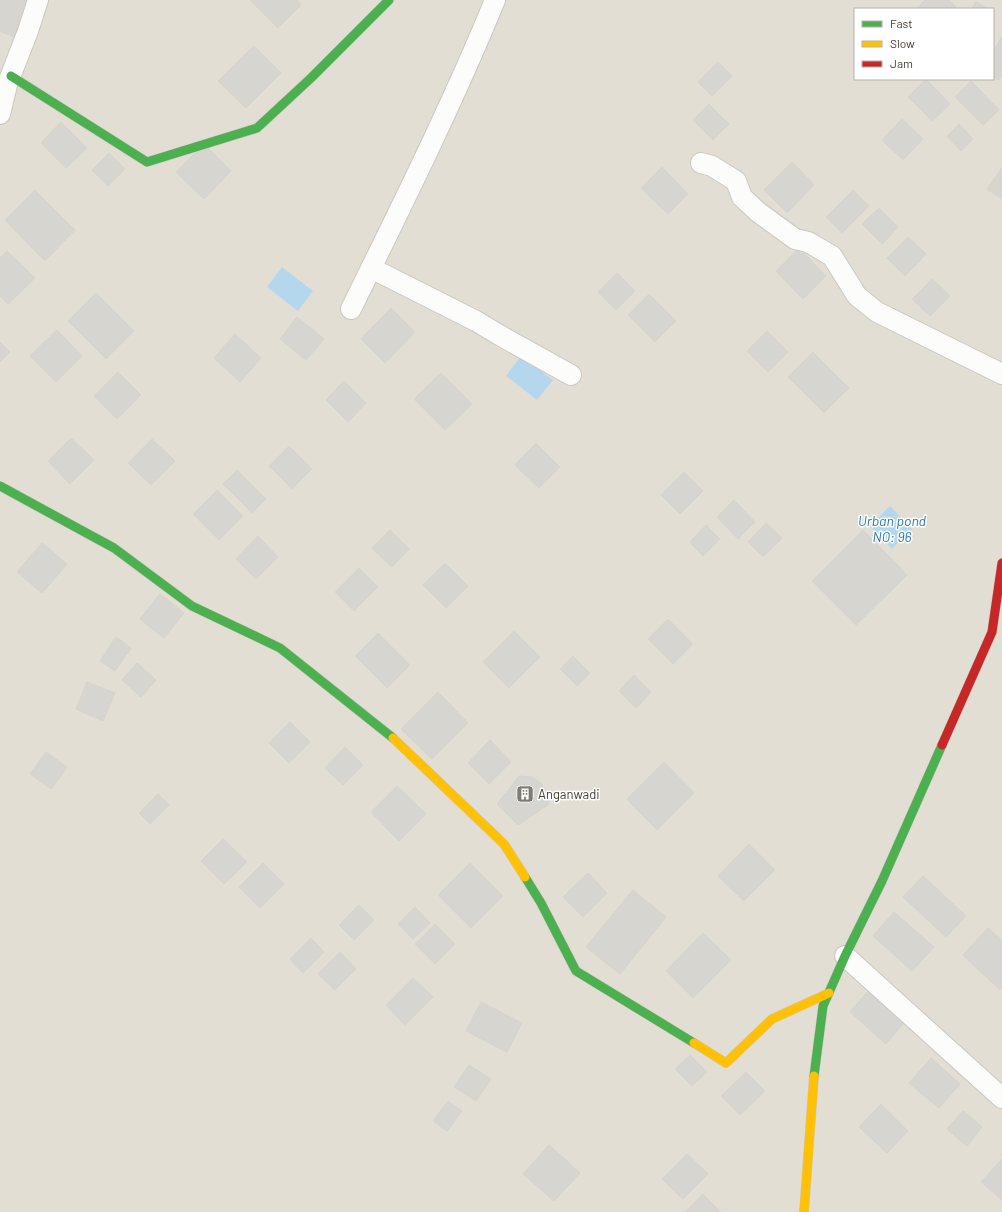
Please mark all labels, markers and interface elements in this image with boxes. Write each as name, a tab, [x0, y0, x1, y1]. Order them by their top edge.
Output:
legend	[854, 8, 994, 80]
text: Fast	[890, 16, 913, 30]
text: Slow	[890, 36, 915, 50]
text: Jam	[890, 56, 913, 70]
water label: Urban pond NO: 96	[858, 512, 927, 545]
building icon: Anganwadi	[515, 784, 535, 804]
place label: Anganwadi	[538, 786, 600, 802]

